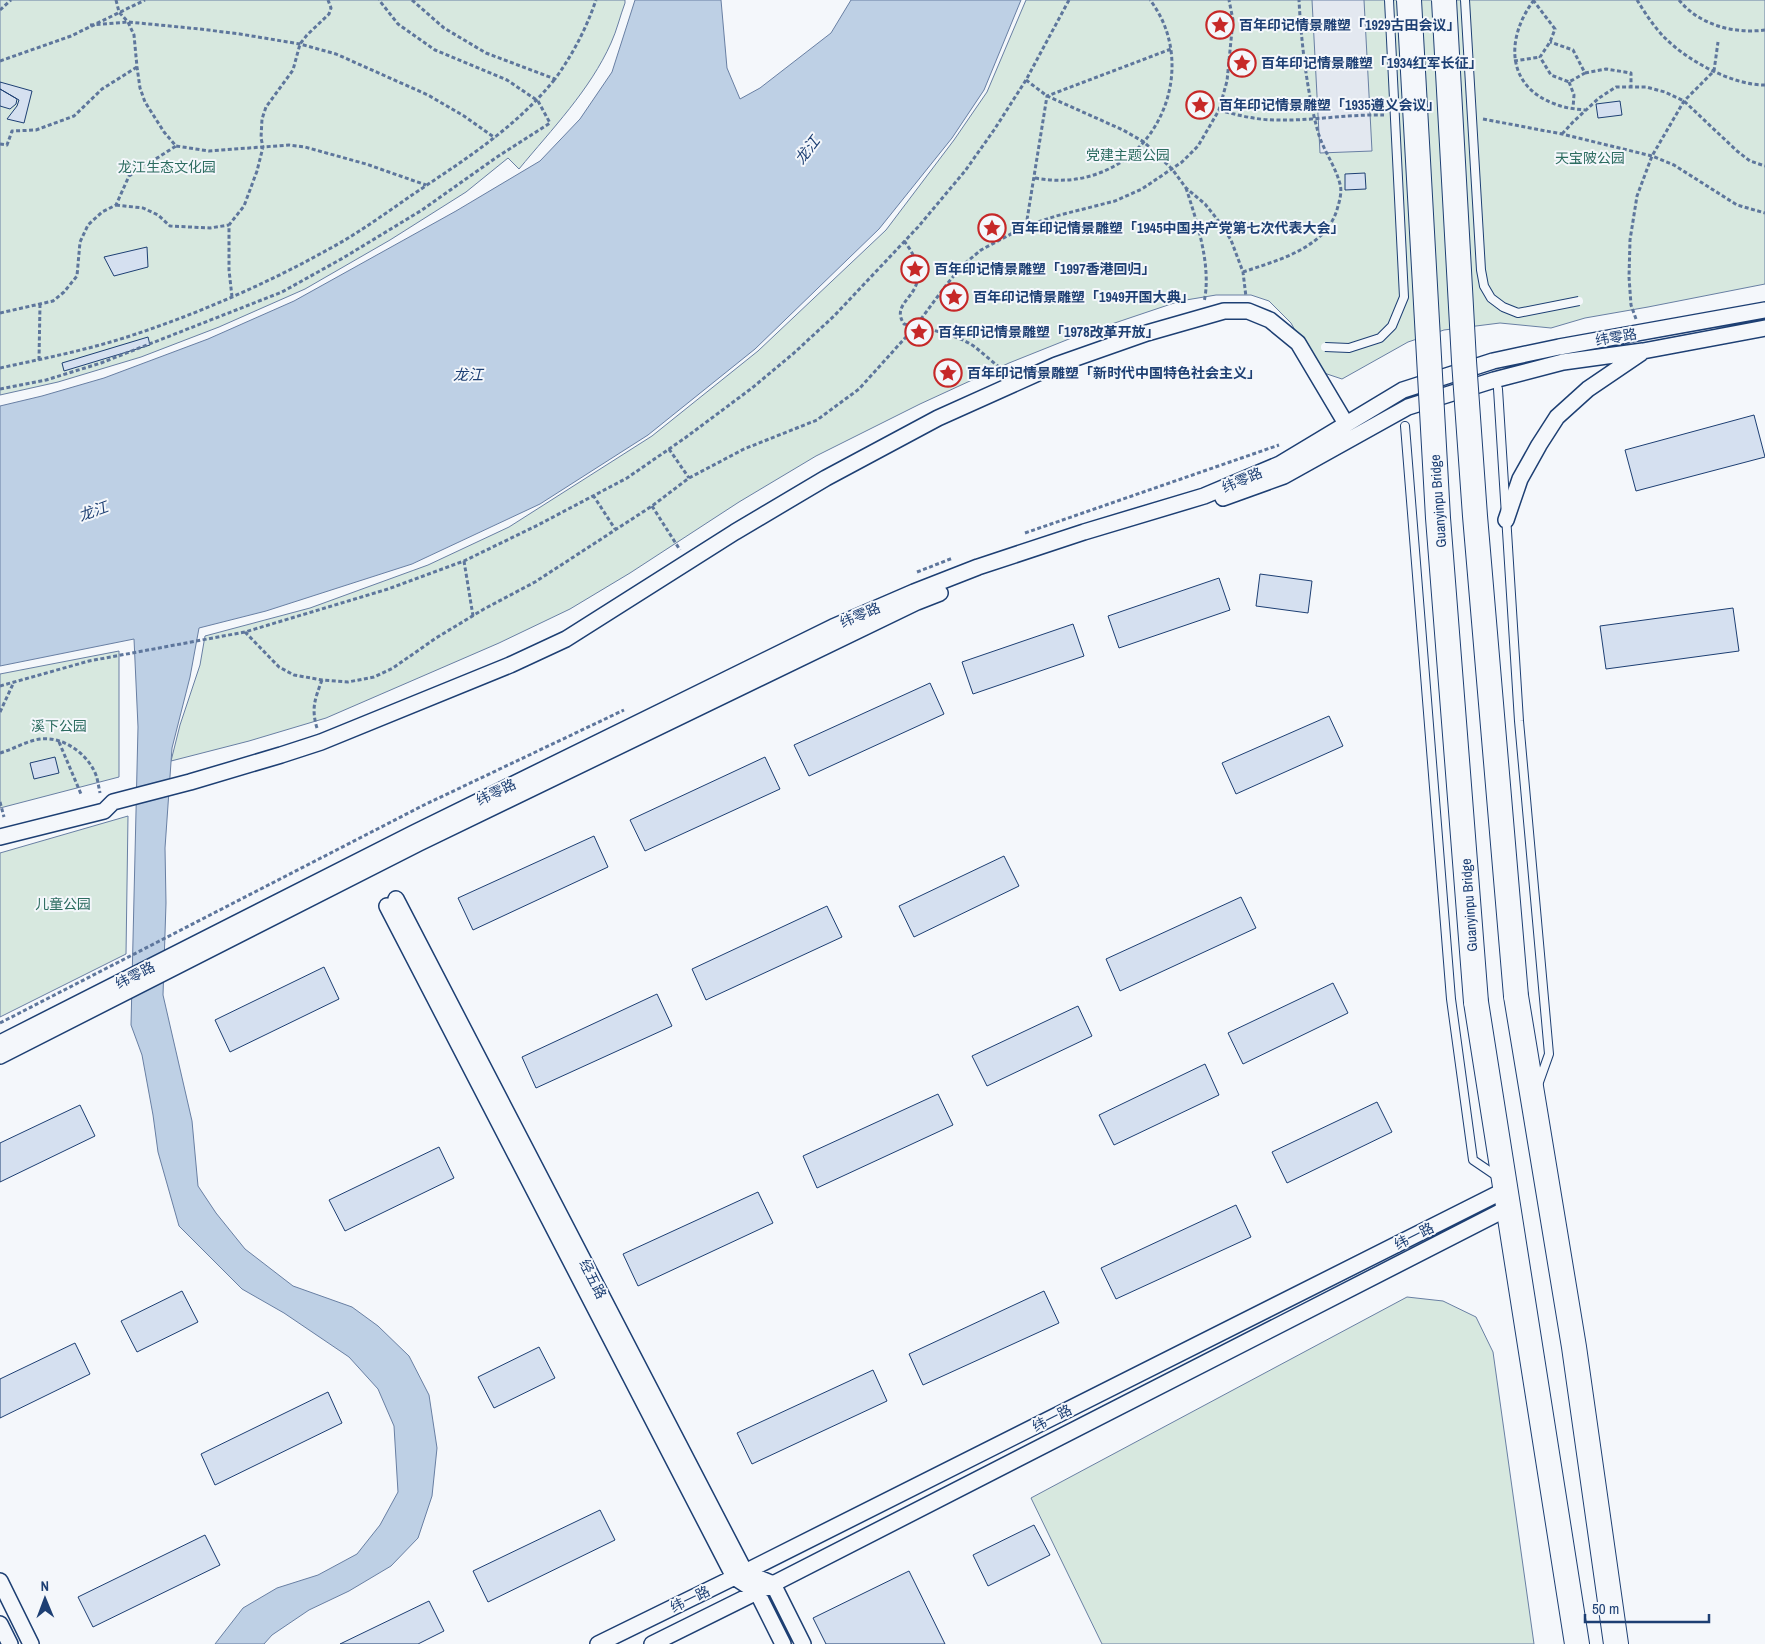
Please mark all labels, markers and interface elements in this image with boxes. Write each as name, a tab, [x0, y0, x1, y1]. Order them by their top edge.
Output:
place icon: 百年印记情景雕塑「1929古田会议」	[1205, 10, 1235, 40]
place label: 百年印记情景雕塑「1929古田会议」	[1239, 16, 1461, 34]
place icon: 百年印记情景雕塑「1934红军长征」	[1227, 48, 1257, 78]
place label: 百年印记情景雕塑「1934红军长征」	[1261, 54, 1483, 72]
place icon: 百年印记情景雕塑「1935遵义会议」	[1185, 90, 1215, 120]
place label: 百年印记情景雕塑「1935遵义会议」	[1219, 96, 1441, 114]
water label: 龙江	[790, 130, 826, 168]
park label: 党建主题公园	[1086, 146, 1170, 164]
park label: 天宝陂公园	[1555, 149, 1625, 167]
park label: 龙江生态文化园	[118, 158, 216, 176]
place icon: 百年印记情景雕塑「1945中国共产党第七次代表大会」	[977, 213, 1007, 243]
place label: 百年印记情景雕塑「1945中国共产党第七次代表大会」	[1011, 219, 1345, 237]
place icon: 百年印记情景雕塑「1997香港回归」	[900, 254, 930, 284]
place label: 百年印记情景雕塑「1997香港回归」	[934, 260, 1156, 278]
place icon: 百年印记情景雕塑「1949开国大典」	[939, 282, 969, 312]
place label: 百年印记情景雕塑「1949开国大典」	[973, 288, 1195, 306]
place icon: 百年印记情景雕塑「1978改革开放」	[904, 317, 934, 347]
place label: 百年印记情景雕塑「1978改革开放」	[938, 323, 1160, 341]
street label: 纬零路	[1594, 324, 1638, 350]
place icon: 百年印记情景雕塑「新时代中国特色社会主义」	[933, 358, 963, 388]
water label: 龙江	[453, 364, 485, 385]
place label: 百年印记情景雕塑「新时代中国特色社会主义」	[967, 364, 1261, 382]
street label: Guanyinpu Bridge	[1426, 454, 1450, 548]
street label: 纬零路	[1219, 464, 1265, 496]
water label: 龙江	[75, 495, 113, 526]
street label: 纬零路	[837, 599, 883, 631]
park label: 溪下公园	[31, 717, 87, 735]
street label: 纬零路	[473, 775, 519, 809]
street label: Guanyinpu Bridge	[1457, 858, 1481, 952]
park label: 儿童公园	[35, 895, 91, 913]
street label: 纬零路	[112, 957, 158, 993]
street label: 纬一路	[1391, 1218, 1437, 1254]
street label: 经五路	[575, 1256, 611, 1302]
street label: 纬一路	[1029, 1400, 1075, 1436]
north arrow	[20, 1574, 70, 1624]
text: N	[40, 1577, 49, 1595]
street label: 纬一路	[667, 1582, 713, 1616]
scale bar	[1585, 1592, 1709, 1624]
text: 50 m	[1592, 1598, 1619, 1619]

